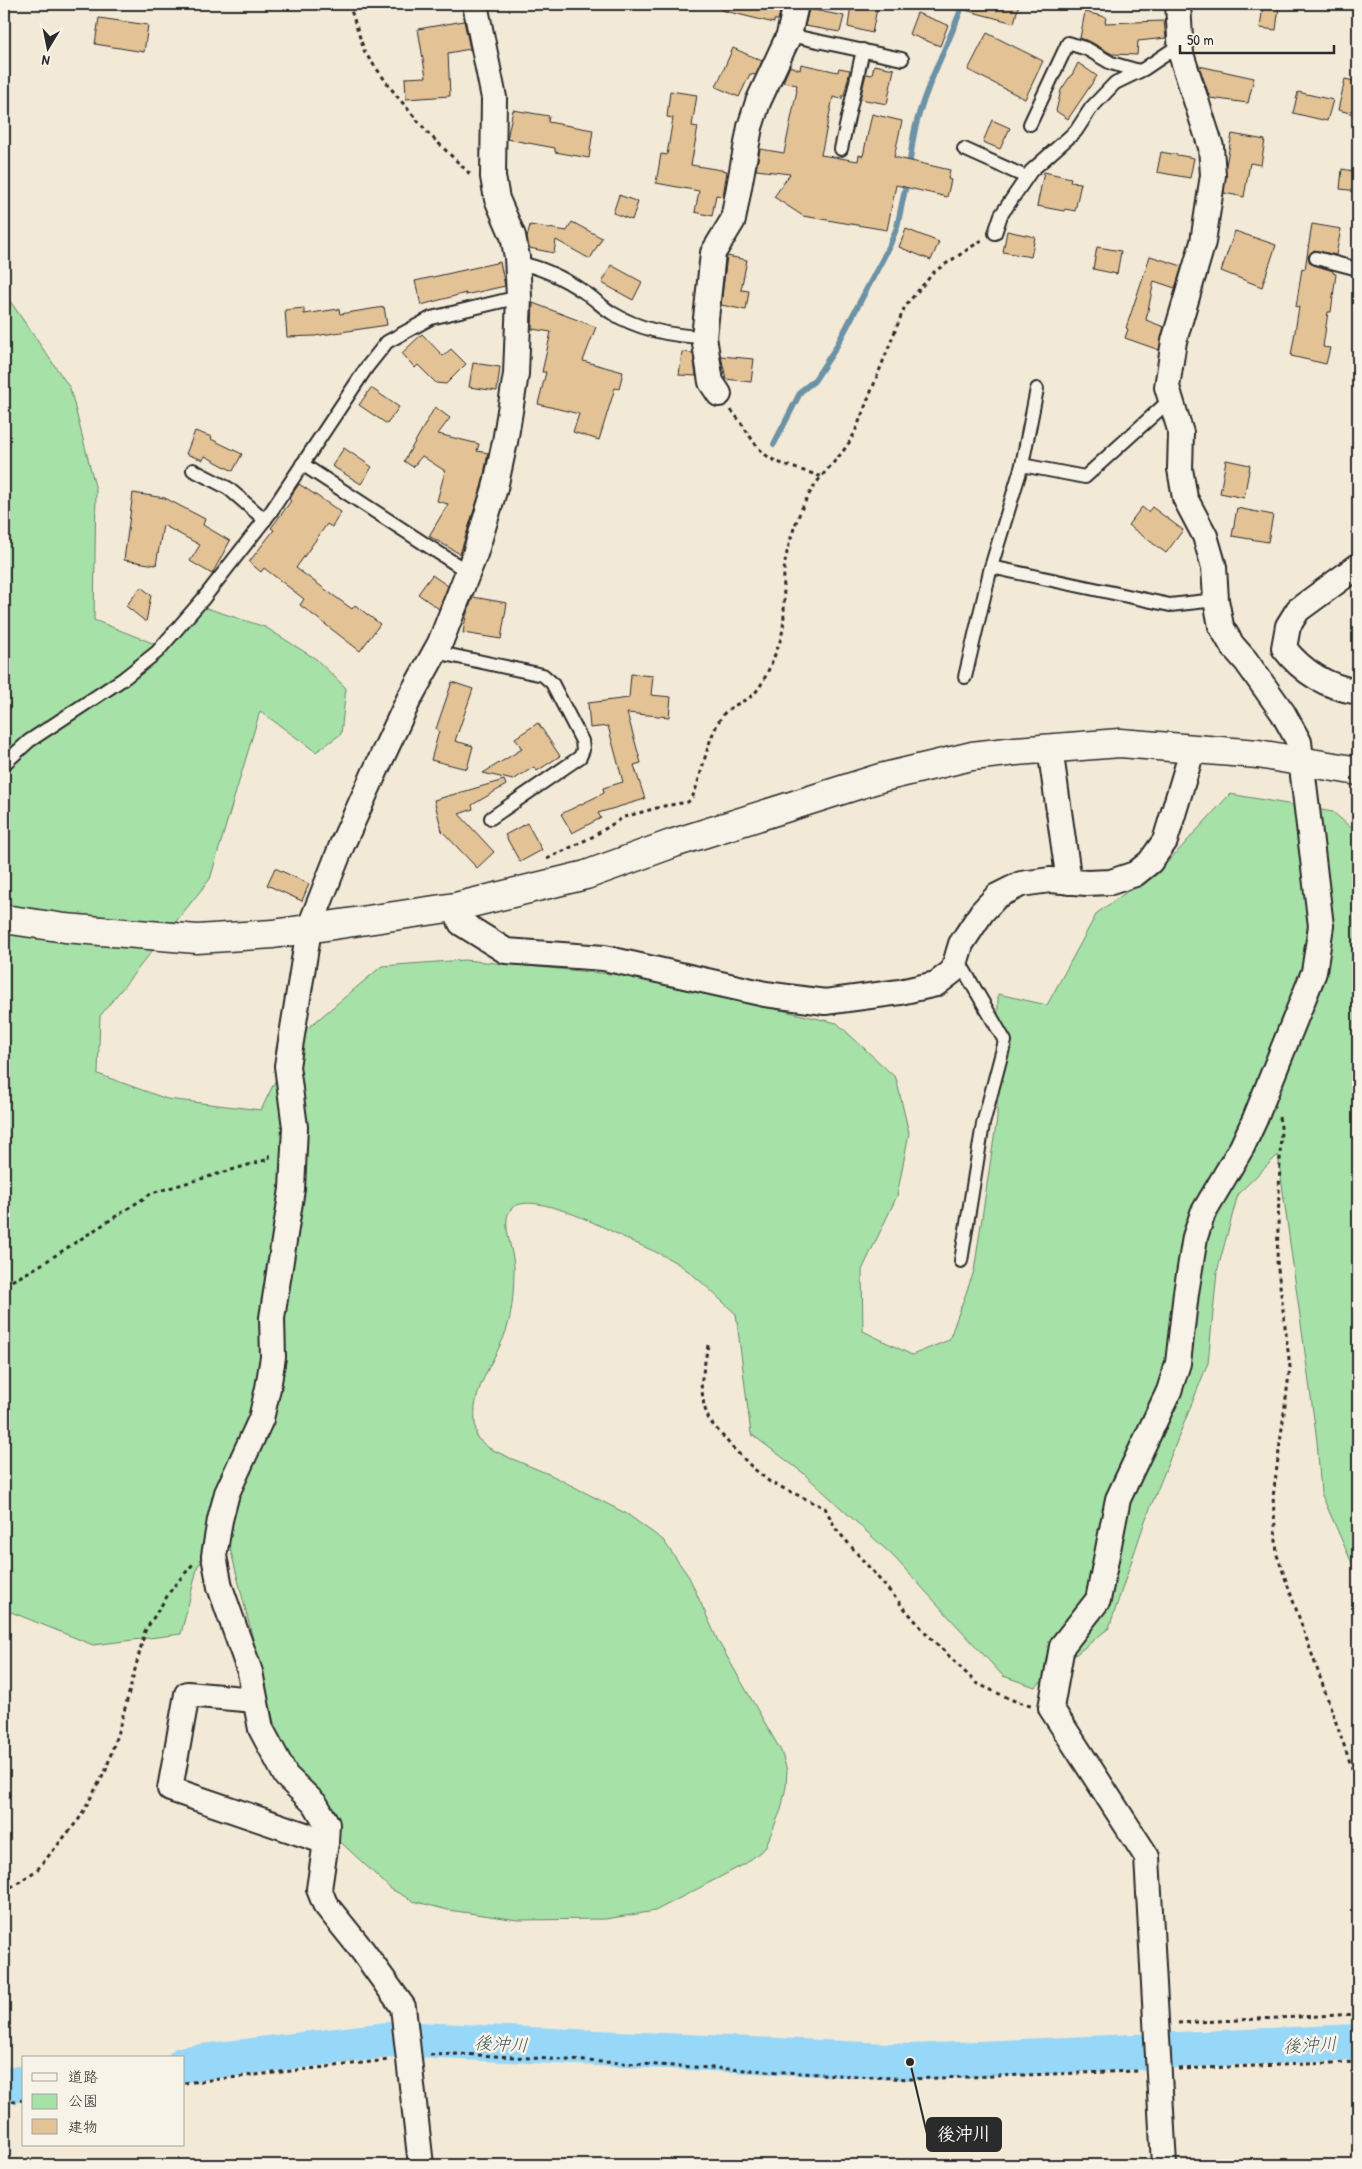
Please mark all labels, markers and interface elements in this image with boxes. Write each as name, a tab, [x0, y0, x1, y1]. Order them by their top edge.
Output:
north arrow	[22, 22, 72, 72]
scale bar	[1180, 22, 1333, 54]
text: 50 m	[1187, 29, 1214, 50]
text: N	[40, 51, 51, 71]
water label: 後沖川	[473, 2030, 529, 2057]
water label: 後沖川	[1282, 2031, 1338, 2058]
legend	[22, 2056, 185, 2146]
text: 道路	[68, 2066, 98, 2087]
text: 公園	[68, 2090, 98, 2111]
text: 建物	[68, 2116, 98, 2137]
callout: 後沖川	[927, 2118, 1001, 2151]
text: 後沖川	[937, 2121, 991, 2146]

